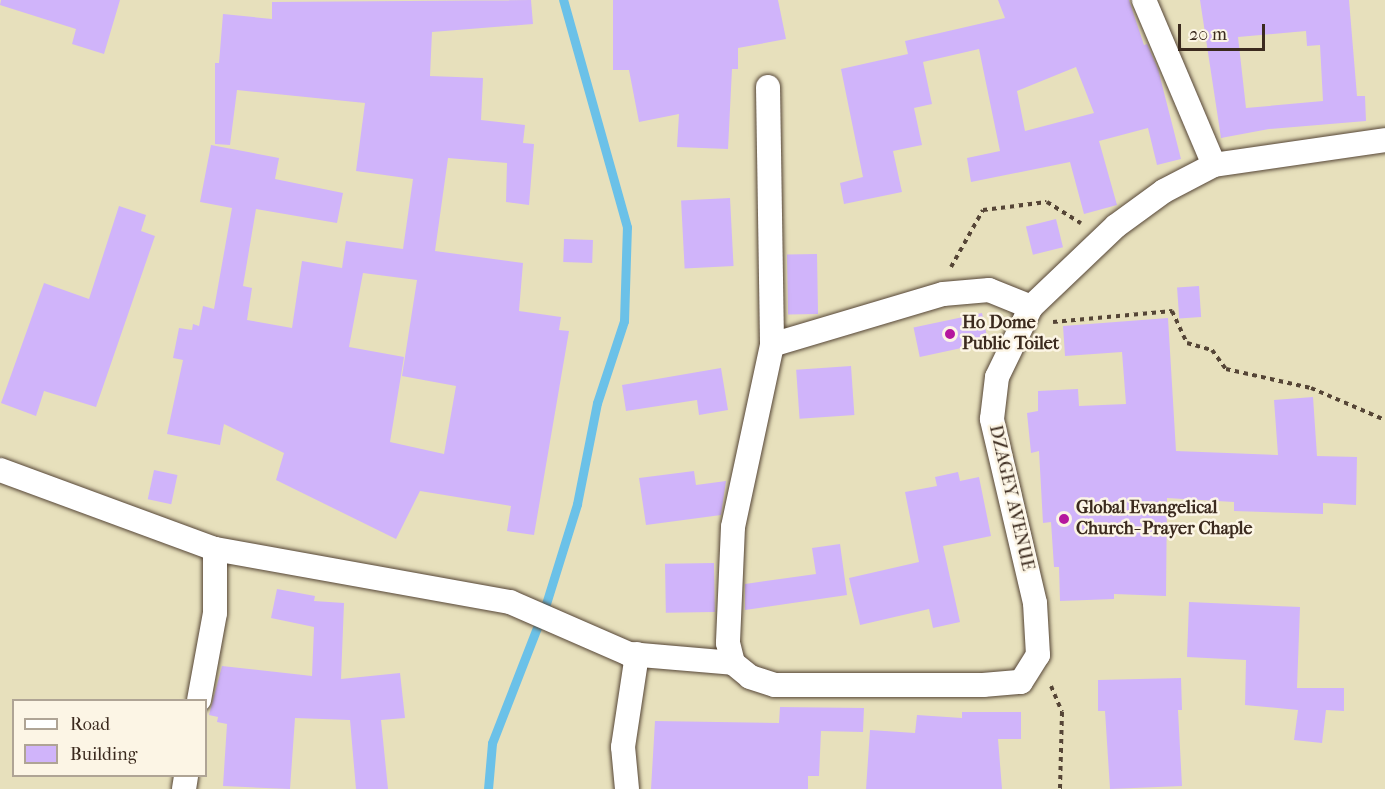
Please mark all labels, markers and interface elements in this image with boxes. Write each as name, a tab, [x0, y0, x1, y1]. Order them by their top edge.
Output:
scale bar	[1181, 12, 1268, 50]
text: 20 m	[1189, 24, 1227, 45]
place label: Ho Dome Public Toilet	[962, 313, 1059, 356]
marker: Ho Dome Public Toilet	[943, 327, 957, 341]
street label: DZAGEY AVENUE	[984, 423, 1038, 573]
place label: Global Evangelical Church- Prayer Chaple	[1076, 498, 1252, 540]
marker: Global Evangelical Church- Prayer Chaple	[1057, 512, 1071, 526]
legend	[12, 699, 207, 777]
text: Road	[70, 714, 110, 735]
text: Building	[70, 744, 137, 765]

